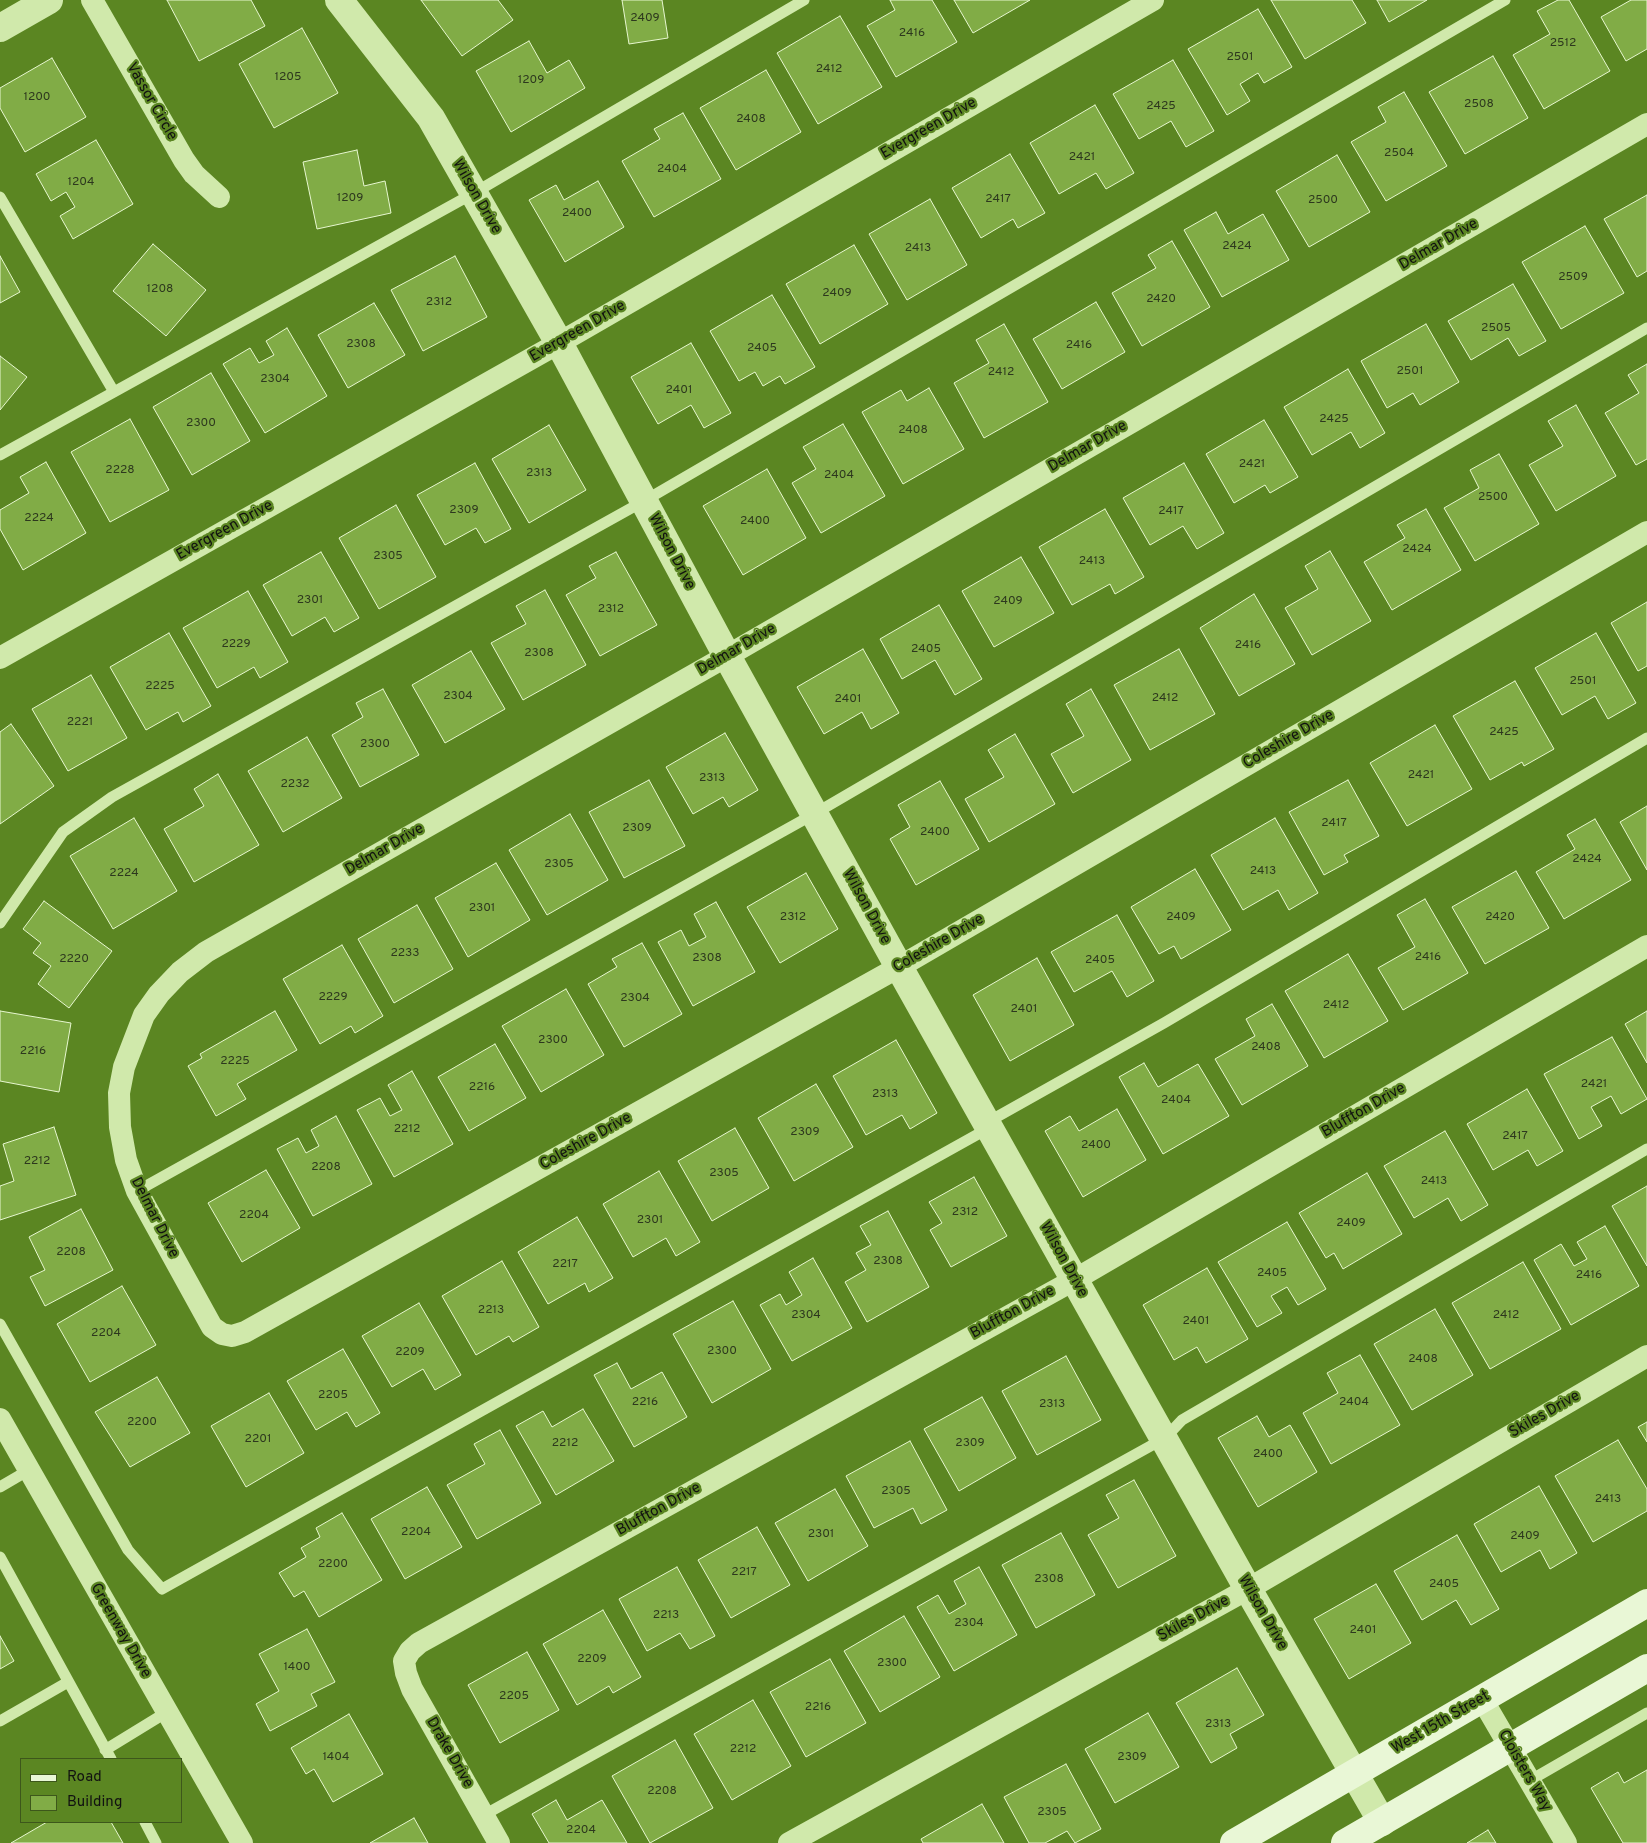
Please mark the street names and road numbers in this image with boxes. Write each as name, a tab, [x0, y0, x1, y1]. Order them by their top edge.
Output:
street label: Vassor Circle	[122, 60, 180, 144]
street label: Evergreen Drive	[878, 94, 980, 164]
street label: Wilson Drive	[447, 157, 505, 237]
street label: Delmar Drive	[1396, 215, 1482, 275]
street label: Evergreen Drive	[527, 297, 629, 367]
street label: Delmar Drive	[1045, 417, 1131, 477]
street label: Evergreen Drive	[174, 497, 276, 565]
street label: Wilson Drive	[644, 511, 698, 593]
street label: Delmar Drive	[694, 620, 780, 680]
street label: Coleshire Drive	[1240, 707, 1338, 773]
street label: Delmar Drive	[342, 820, 428, 880]
street label: Wilson Drive	[838, 866, 894, 948]
street label: Coleshire Drive	[890, 911, 988, 977]
street label: Bluffton Drive	[1319, 1080, 1409, 1142]
street label: Coleshire Drive	[537, 1109, 635, 1175]
street label: Delmar Drive	[126, 1175, 182, 1261]
street label: Wilson Drive	[1035, 1219, 1091, 1301]
street label: Bluffton Drive	[968, 1282, 1058, 1344]
street label: Skiles Drive	[1506, 1388, 1584, 1442]
street label: Bluffton Drive	[614, 1479, 704, 1541]
street label: Wilson Drive	[1233, 1573, 1291, 1653]
street label: Greenway Drive	[86, 1581, 154, 1681]
street label: Skiles Drive	[1155, 1592, 1233, 1646]
street label: West 15th Street	[1389, 1688, 1493, 1758]
street label: Drake Drive	[422, 1715, 476, 1791]
street label: Cloisters Way	[1494, 1727, 1554, 1815]

